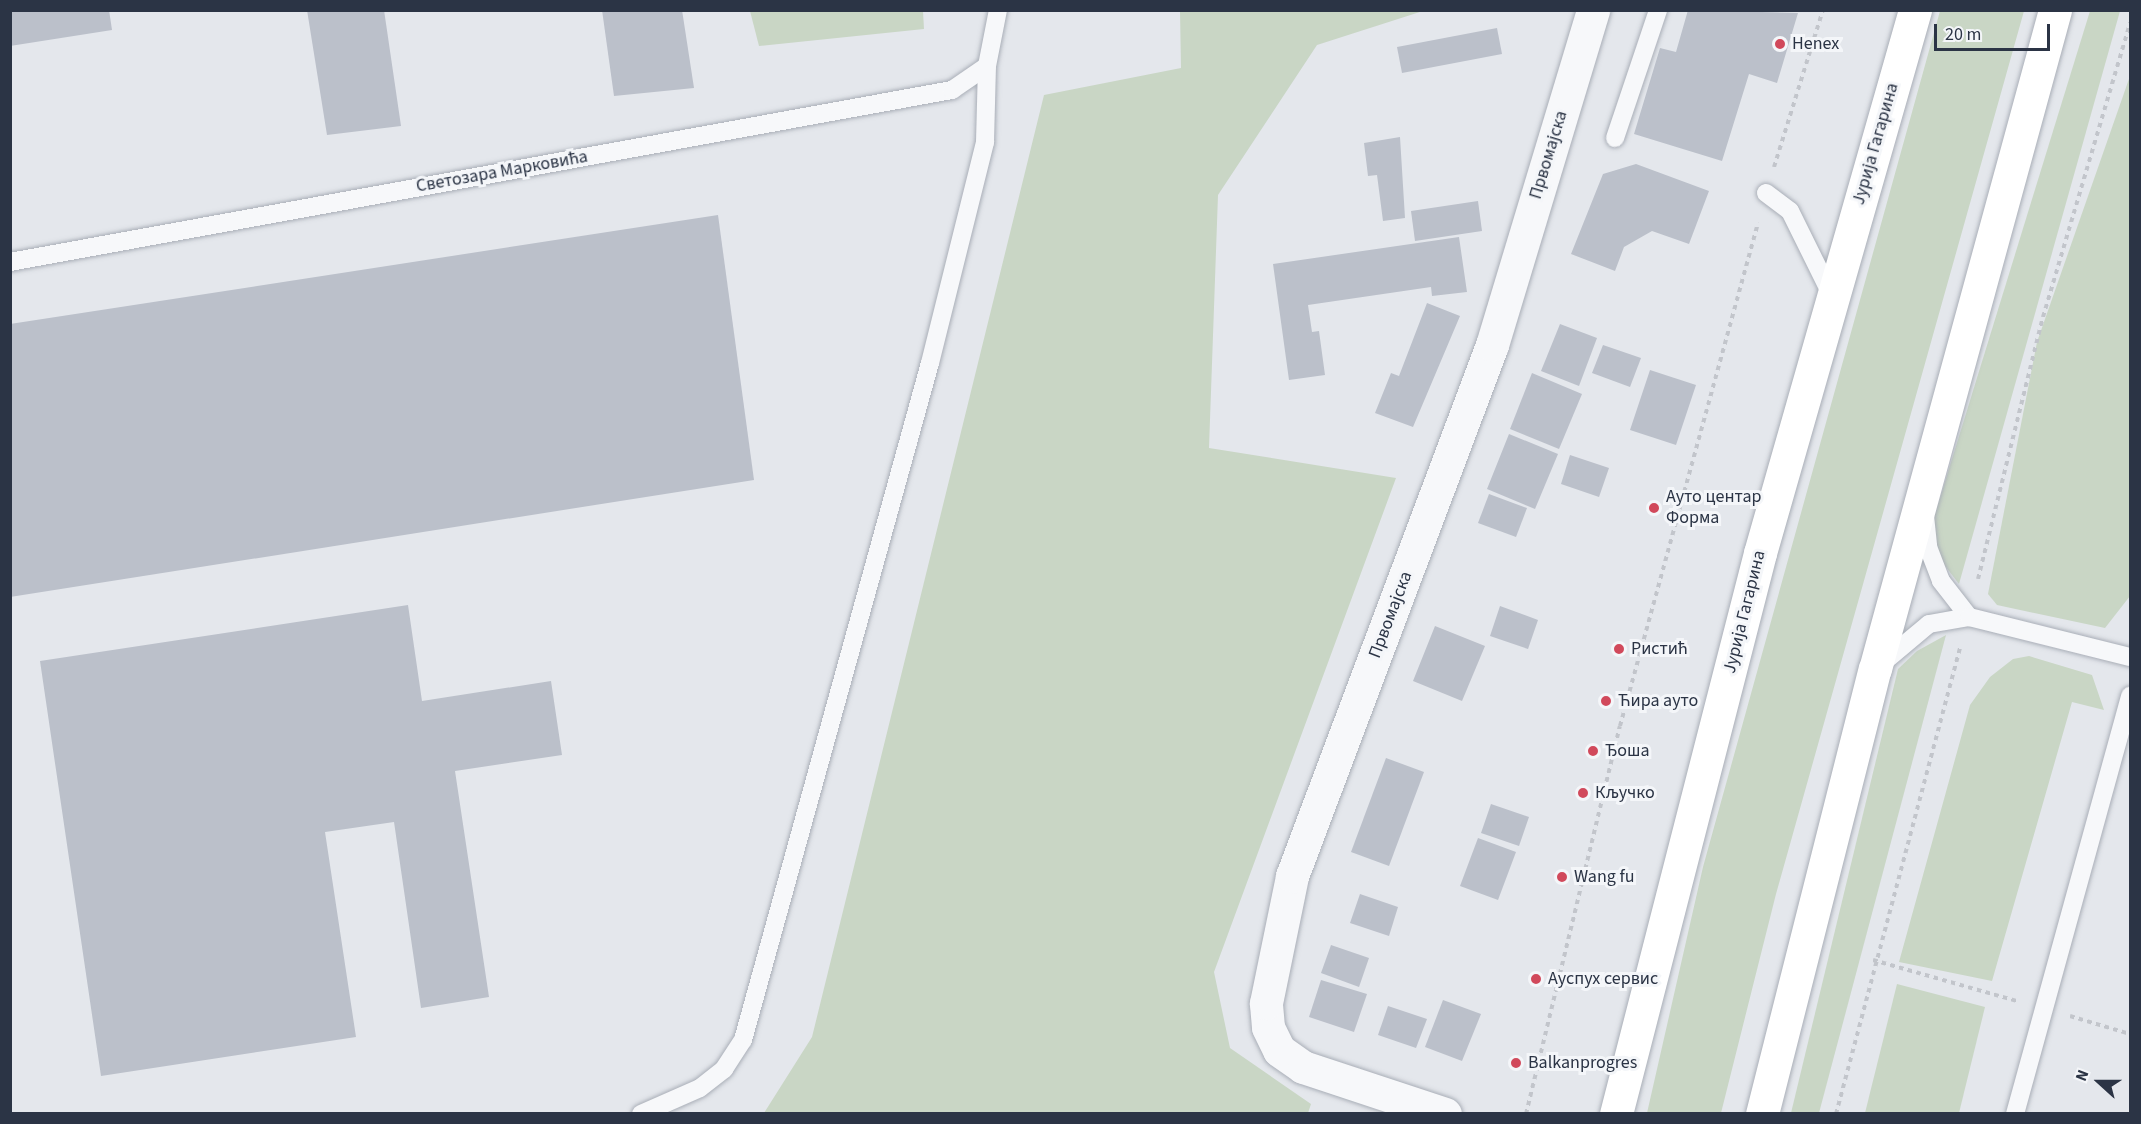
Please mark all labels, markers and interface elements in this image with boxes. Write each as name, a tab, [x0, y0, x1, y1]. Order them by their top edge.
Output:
scale bar	[1937, 12, 2052, 50]
text: 20 m	[1945, 22, 1981, 47]
place label: Henex	[1792, 33, 1839, 55]
marker: Henex	[1773, 37, 1787, 51]
street label: Јурија Гагарина	[1848, 81, 1904, 207]
street label: Првомајска	[1525, 108, 1573, 202]
street label: Светозара Марковића	[414, 146, 590, 198]
place label: Ауто центар Форма	[1666, 487, 1762, 530]
marker: Ауто центар Форма	[1647, 501, 1661, 515]
street label: Јурија Гагарина	[1719, 548, 1771, 676]
street label: Првомајска	[1365, 568, 1417, 662]
place label: Ристић	[1631, 638, 1688, 660]
marker: Ристић	[1612, 642, 1626, 656]
place label: Ћира ауто	[1618, 690, 1698, 712]
marker: Ћира ауто	[1599, 694, 1613, 708]
place label: Ђоша	[1605, 740, 1650, 762]
marker: Ђоша	[1586, 744, 1600, 758]
place label: Кључко	[1595, 782, 1655, 804]
marker: Кључко	[1576, 786, 1590, 800]
place label: Wang fu	[1574, 866, 1634, 888]
marker: Wang fu	[1555, 870, 1569, 884]
place label: Ауспух сервис	[1548, 968, 1658, 990]
marker: Ауспух сервис	[1529, 972, 1543, 986]
place label: Balkanprogres	[1528, 1052, 1637, 1074]
north arrow	[2069, 1052, 2129, 1112]
marker: Balkanprogres	[1509, 1056, 1523, 1070]
text: N	[2070, 1067, 2094, 1084]

